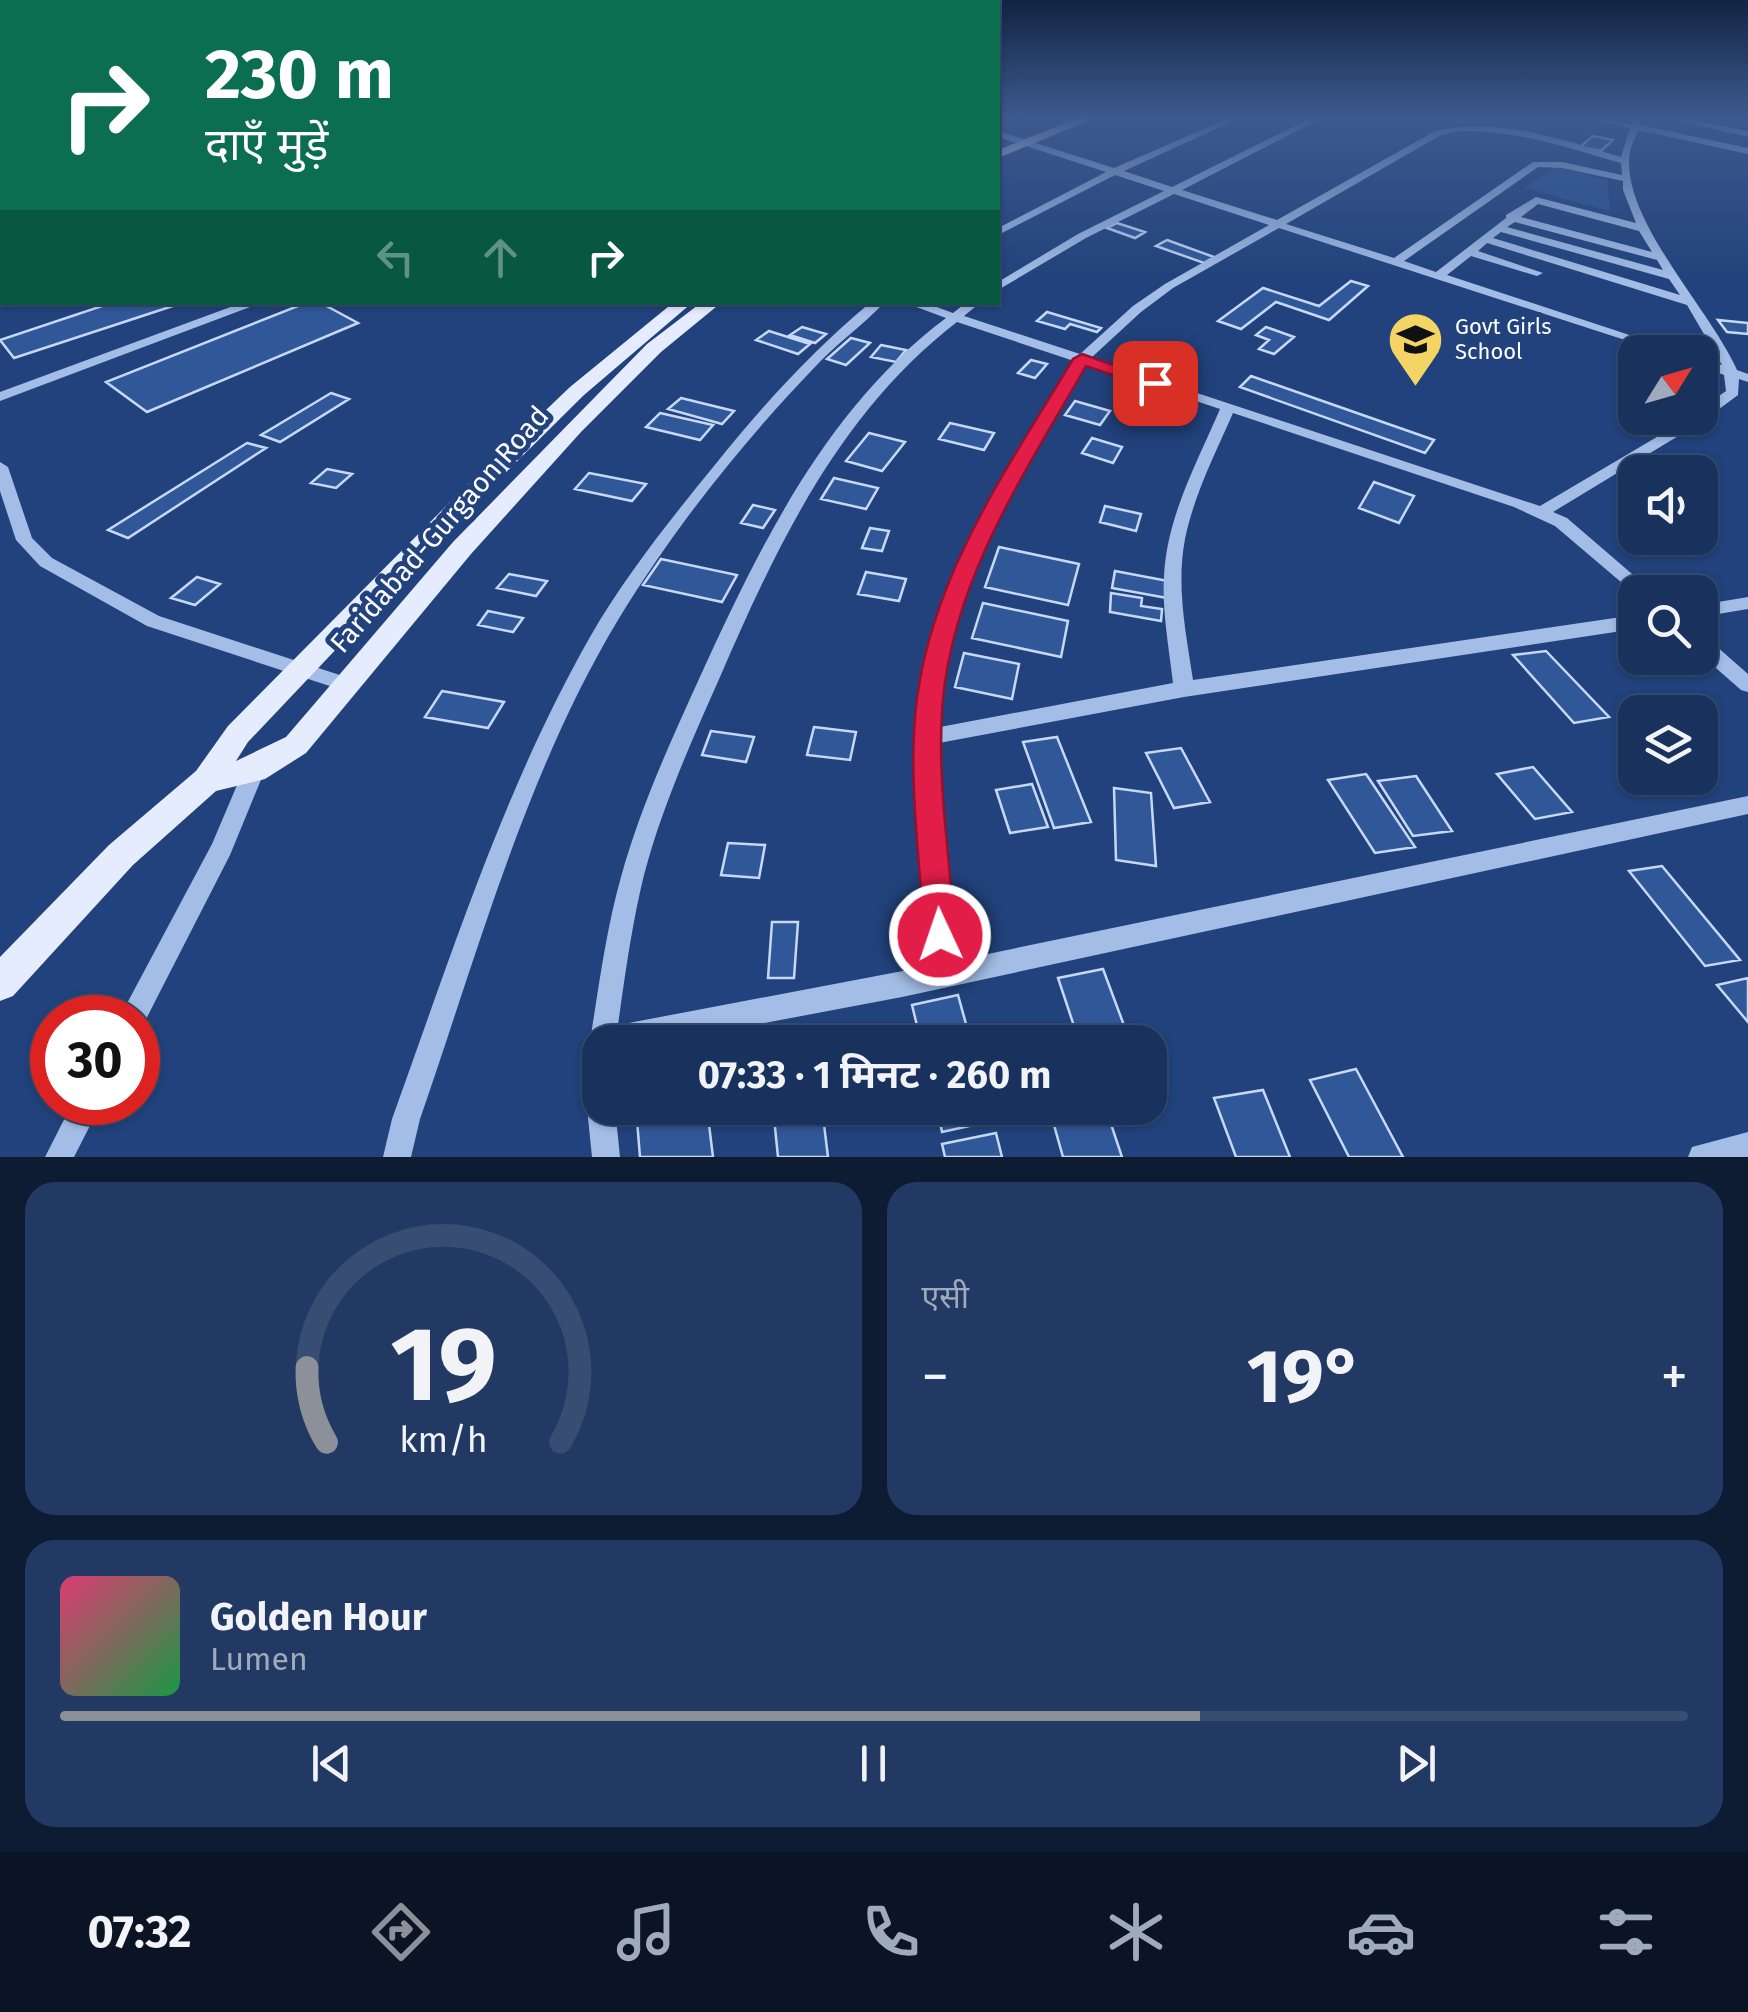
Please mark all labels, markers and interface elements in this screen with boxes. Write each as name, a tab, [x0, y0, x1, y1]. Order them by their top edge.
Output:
text: 230 m	[205, 33, 394, 117]
icon: right	[40, 40, 170, 170]
text: दाएँ मुड़ें	[205, 118, 328, 172]
icon: left	[368, 230, 423, 285]
icon: ahead	[473, 230, 528, 285]
icon: right	[578, 230, 633, 285]
school or university icon: Govt Girls School	[1386, 309, 1446, 388]
place label: Govt Girls School	[1455, 313, 1552, 365]
north arrow	[1618, 335, 1718, 435]
map controls	[1618, 335, 1718, 795]
pin	[1113, 341, 1198, 426]
icon: arrive	[1128, 356, 1183, 411]
street label: Faridabad-Gurgaon Road	[323, 399, 555, 659]
button: sound	[1618, 455, 1718, 555]
button: search	[1618, 575, 1718, 675]
button: layers	[1618, 695, 1718, 795]
position arrow	[888, 883, 992, 987]
speed limit sign: 30	[30, 995, 160, 1125]
text: 07:33 · 1 मिनट · 260 m	[698, 1052, 1051, 1098]
text: एसी	[922, 1278, 969, 1316]
text: 19	[390, 1303, 497, 1428]
text: 19°	[1247, 1332, 1363, 1422]
text: −	[922, 1344, 949, 1410]
text: +	[1661, 1344, 1688, 1410]
text: km/h	[399, 1419, 487, 1461]
text: Golden Hour	[210, 1594, 427, 1640]
text: Lumen	[210, 1640, 308, 1678]
icon: previous	[304, 1736, 359, 1791]
icon: pause	[846, 1736, 901, 1791]
icon: next	[1389, 1736, 1444, 1791]
icon: directions	[366, 1897, 436, 1967]
icon: music	[611, 1897, 681, 1967]
icon: phone	[856, 1897, 926, 1967]
icon: climate	[1101, 1897, 1171, 1967]
icon: car	[1346, 1897, 1416, 1967]
icon: filters	[1591, 1897, 1661, 1967]
text: 07:32	[87, 1905, 192, 1959]

